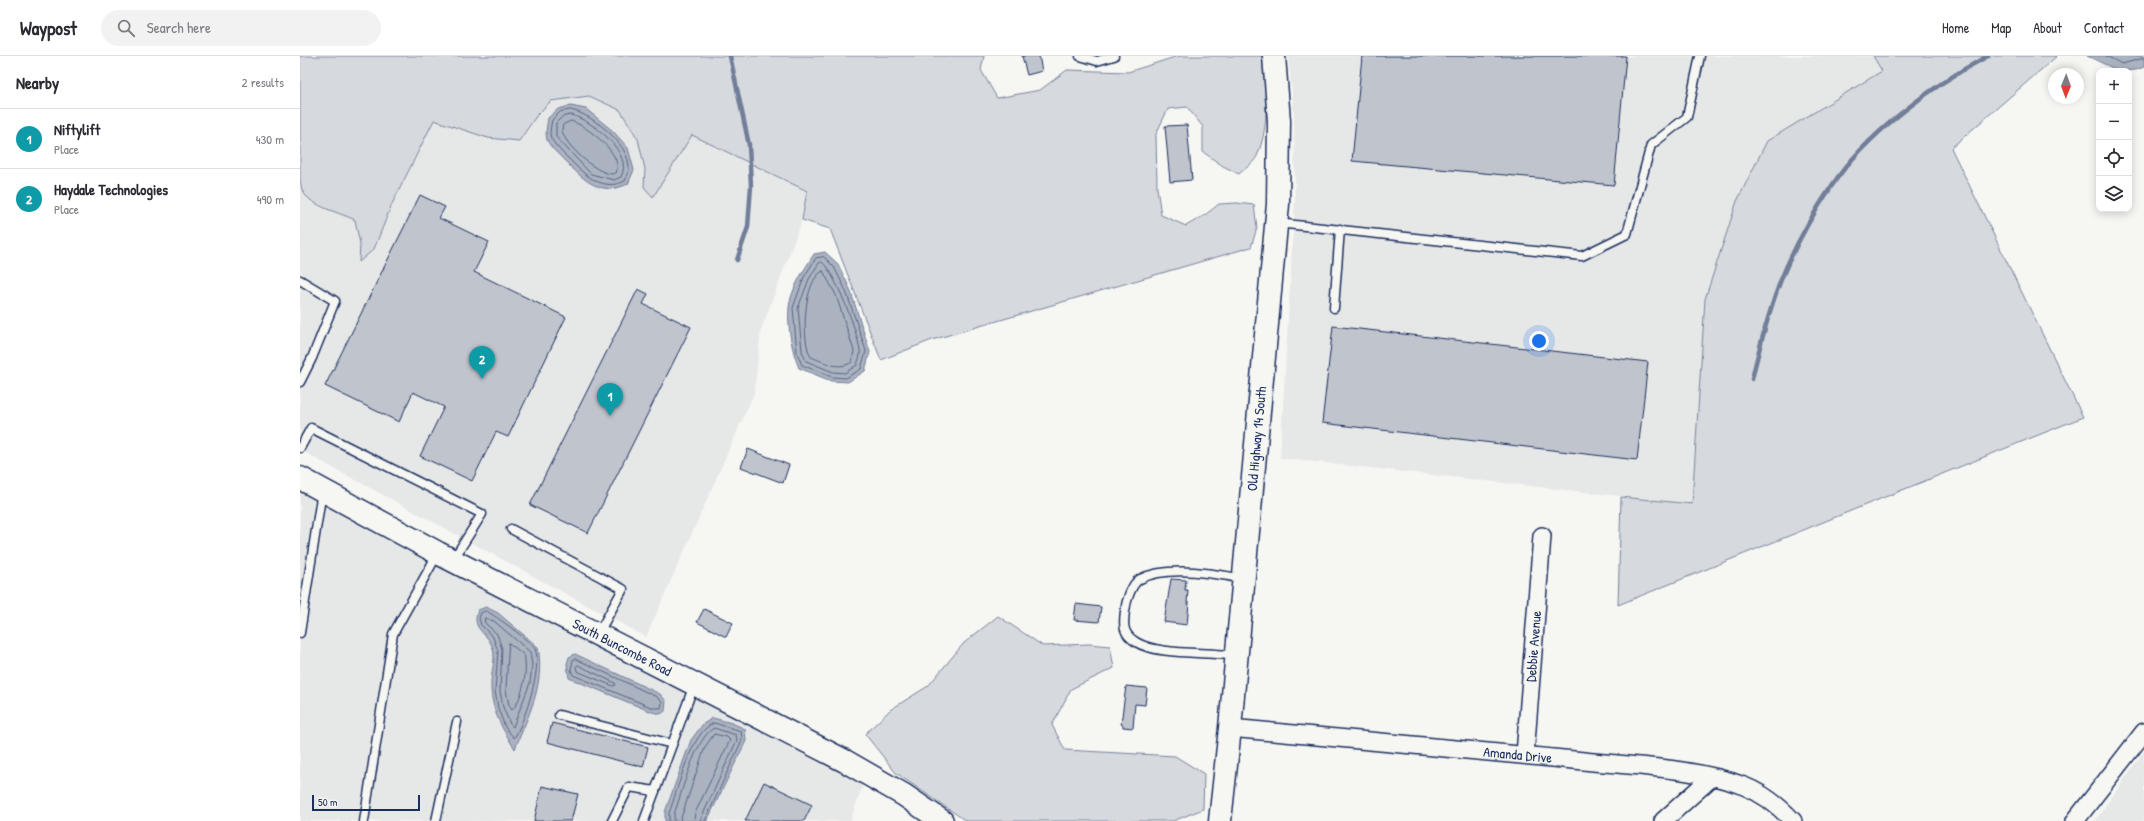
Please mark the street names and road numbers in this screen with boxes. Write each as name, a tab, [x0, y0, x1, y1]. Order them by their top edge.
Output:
street label: Old Highway 14 South	[1242, 385, 1270, 492]
street label: Debbie Avenue	[1521, 610, 1545, 683]
street label: South Buncombe Road	[570, 613, 676, 680]
street label: Amanda Drive	[1483, 742, 1553, 767]

